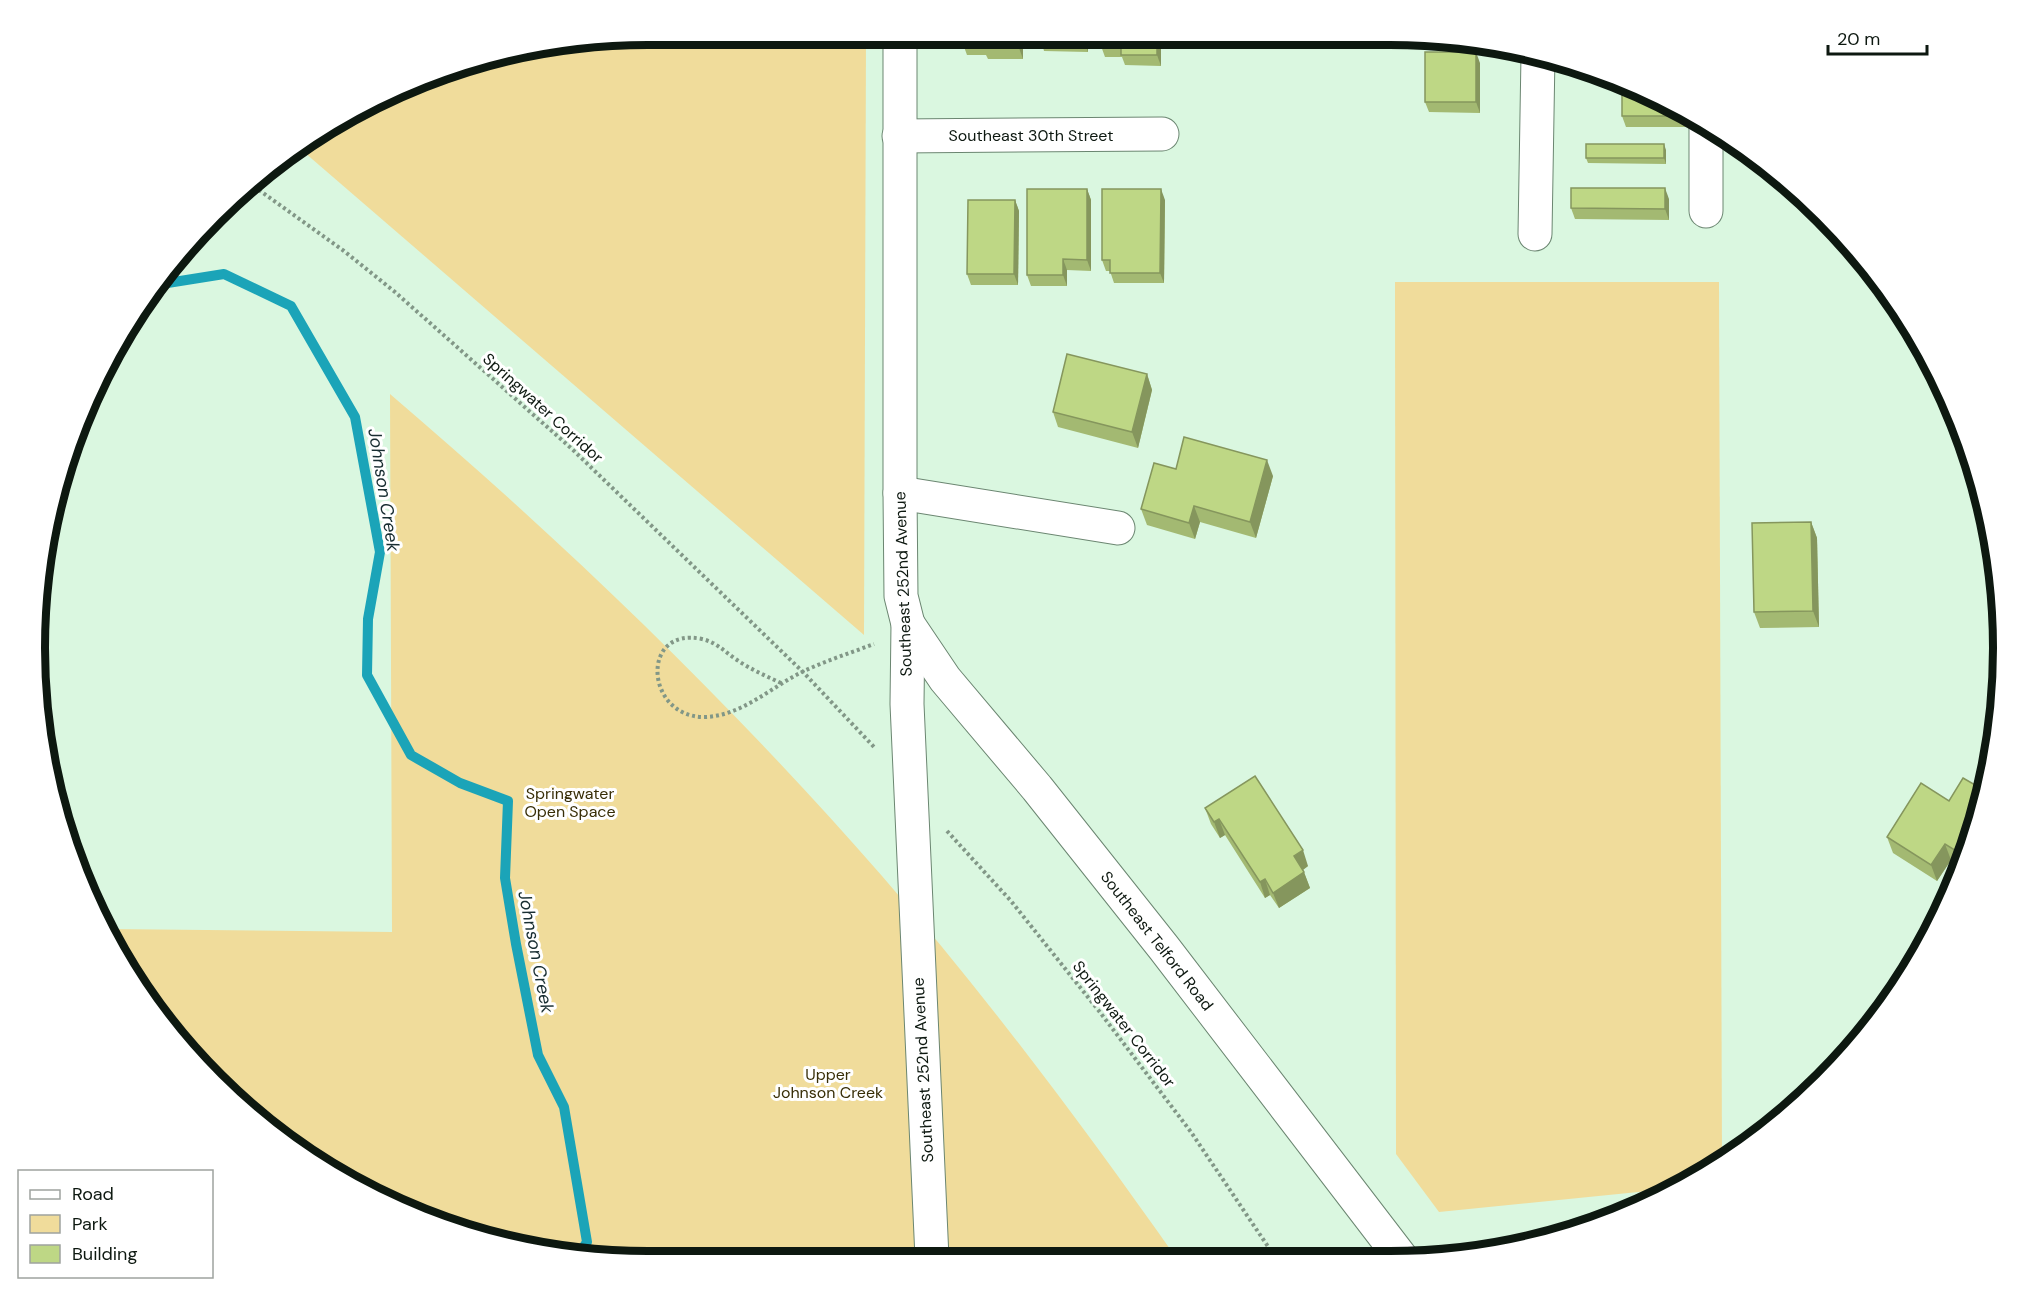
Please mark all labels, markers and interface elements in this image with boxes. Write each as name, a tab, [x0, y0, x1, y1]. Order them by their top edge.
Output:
scale bar	[1828, 18, 1927, 56]
text: 20 m	[1837, 27, 1880, 51]
street label: Southeast 30th Street	[949, 125, 1113, 146]
street label: Springwater Corridor	[478, 348, 608, 468]
water label: Johnson Creek	[362, 427, 406, 554]
street label: Southeast 252nd Avenue	[889, 491, 917, 677]
park label: Springwater Open Space	[524, 783, 616, 822]
street label: Southeast Telford Road	[1096, 867, 1218, 1015]
water label: Johnson Creek	[512, 889, 560, 1016]
street label: Springwater Corridor	[1068, 956, 1180, 1092]
street label: Southeast 252nd Avenue	[908, 977, 938, 1163]
park label: Upper Johnson Creek	[773, 1064, 883, 1103]
legend	[18, 1170, 213, 1278]
text: Road	[72, 1182, 114, 1206]
text: Park	[72, 1212, 108, 1236]
text: Building	[72, 1242, 137, 1266]

